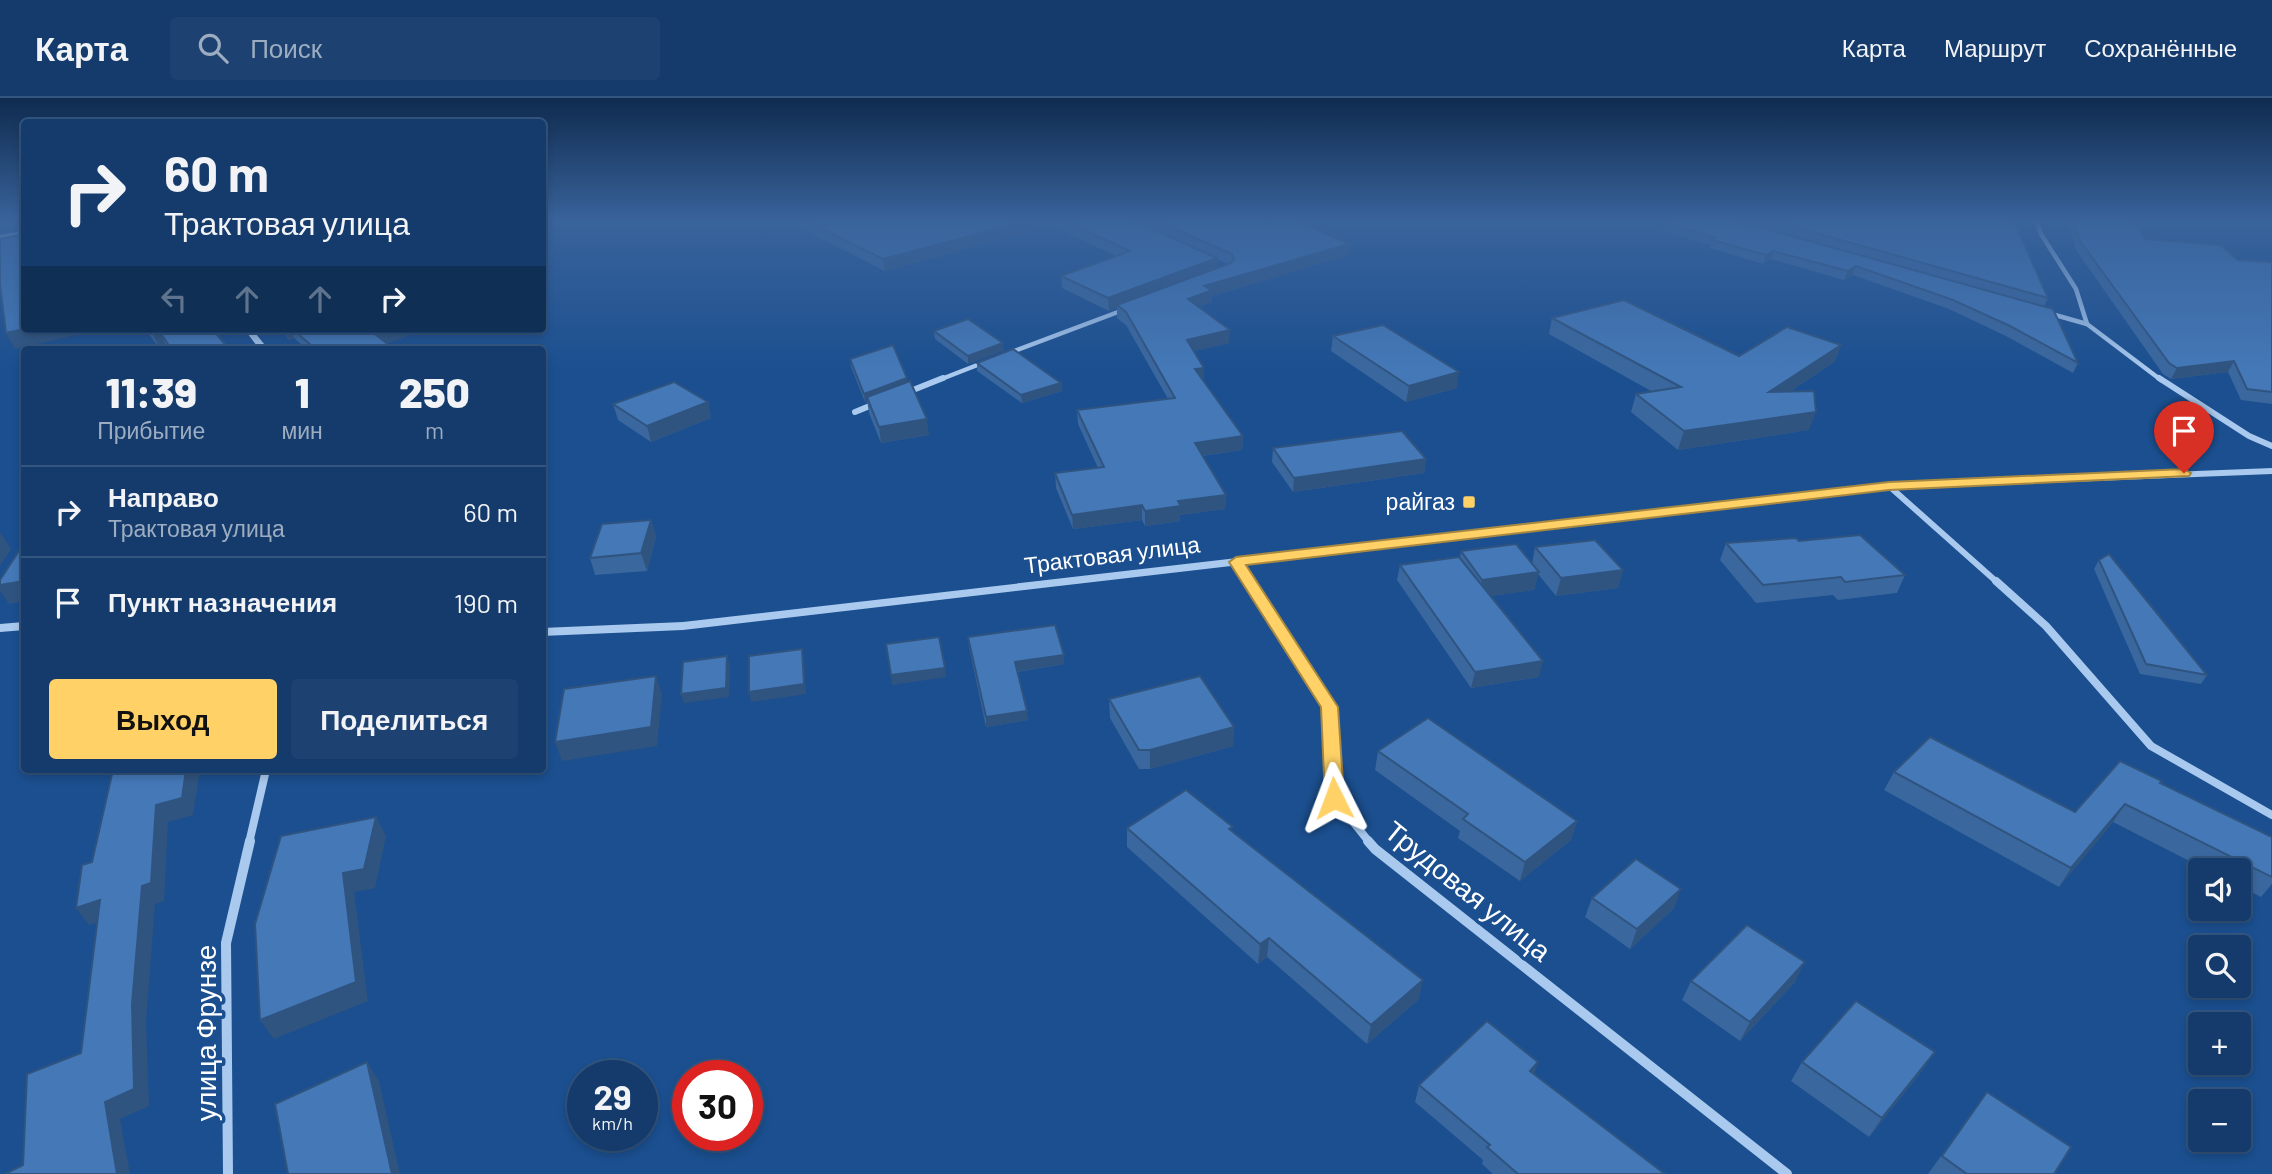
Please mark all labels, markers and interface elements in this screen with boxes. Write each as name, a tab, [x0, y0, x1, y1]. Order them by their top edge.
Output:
search box	[170, 17, 660, 80]
text: Карта	[35, 28, 128, 68]
icon: search	[194, 29, 232, 67]
text: Поиск	[250, 32, 322, 63]
text: Карта	[1842, 33, 1906, 62]
text: Маршрут	[1944, 33, 2046, 62]
text: Сохранённые	[2084, 33, 2237, 62]
text: 60 m	[164, 143, 269, 202]
icon: right	[49, 147, 140, 238]
text: Трактовая улица	[164, 203, 410, 241]
icon: left	[155, 280, 193, 318]
icon: ahead	[228, 280, 266, 318]
icon: ahead	[301, 280, 339, 318]
icon: right	[374, 280, 412, 318]
text: 11:39	[106, 366, 197, 416]
text: 1	[295, 366, 310, 416]
text: 250	[399, 366, 470, 416]
pin	[2154, 401, 2214, 473]
icon: arrive	[2165, 412, 2203, 450]
text: Прибытие	[97, 416, 205, 444]
text: мин	[281, 416, 323, 444]
text: m	[425, 416, 444, 444]
text: Направо	[108, 481, 219, 512]
place label: райгаз	[1386, 487, 1455, 515]
icon: right	[49, 493, 87, 531]
marker: райгаз	[1461, 494, 1477, 510]
text: 60 m	[463, 496, 518, 527]
text: Трактовая улица	[108, 514, 285, 542]
street label: Трактовая улица	[1022, 529, 1202, 579]
icon: arrive	[49, 584, 87, 622]
text: Пункт назначения	[108, 586, 337, 617]
text: 190 m	[454, 587, 518, 618]
button: Выход	[49, 679, 277, 759]
button: Поделиться	[291, 679, 518, 759]
position arrow	[1297, 761, 1371, 835]
street label: Трудовая улица	[1379, 813, 1559, 968]
map controls	[2188, 858, 2251, 1152]
button: sound	[2188, 858, 2251, 921]
button: search	[2188, 935, 2251, 998]
street label: улица Фрунзе	[188, 945, 222, 1121]
button: +	[2188, 1012, 2251, 1075]
speed limit sign: 30	[672, 1060, 763, 1151]
text: 29	[593, 1075, 632, 1117]
button: −	[2188, 1089, 2251, 1152]
text: km/h	[592, 1112, 633, 1134]

